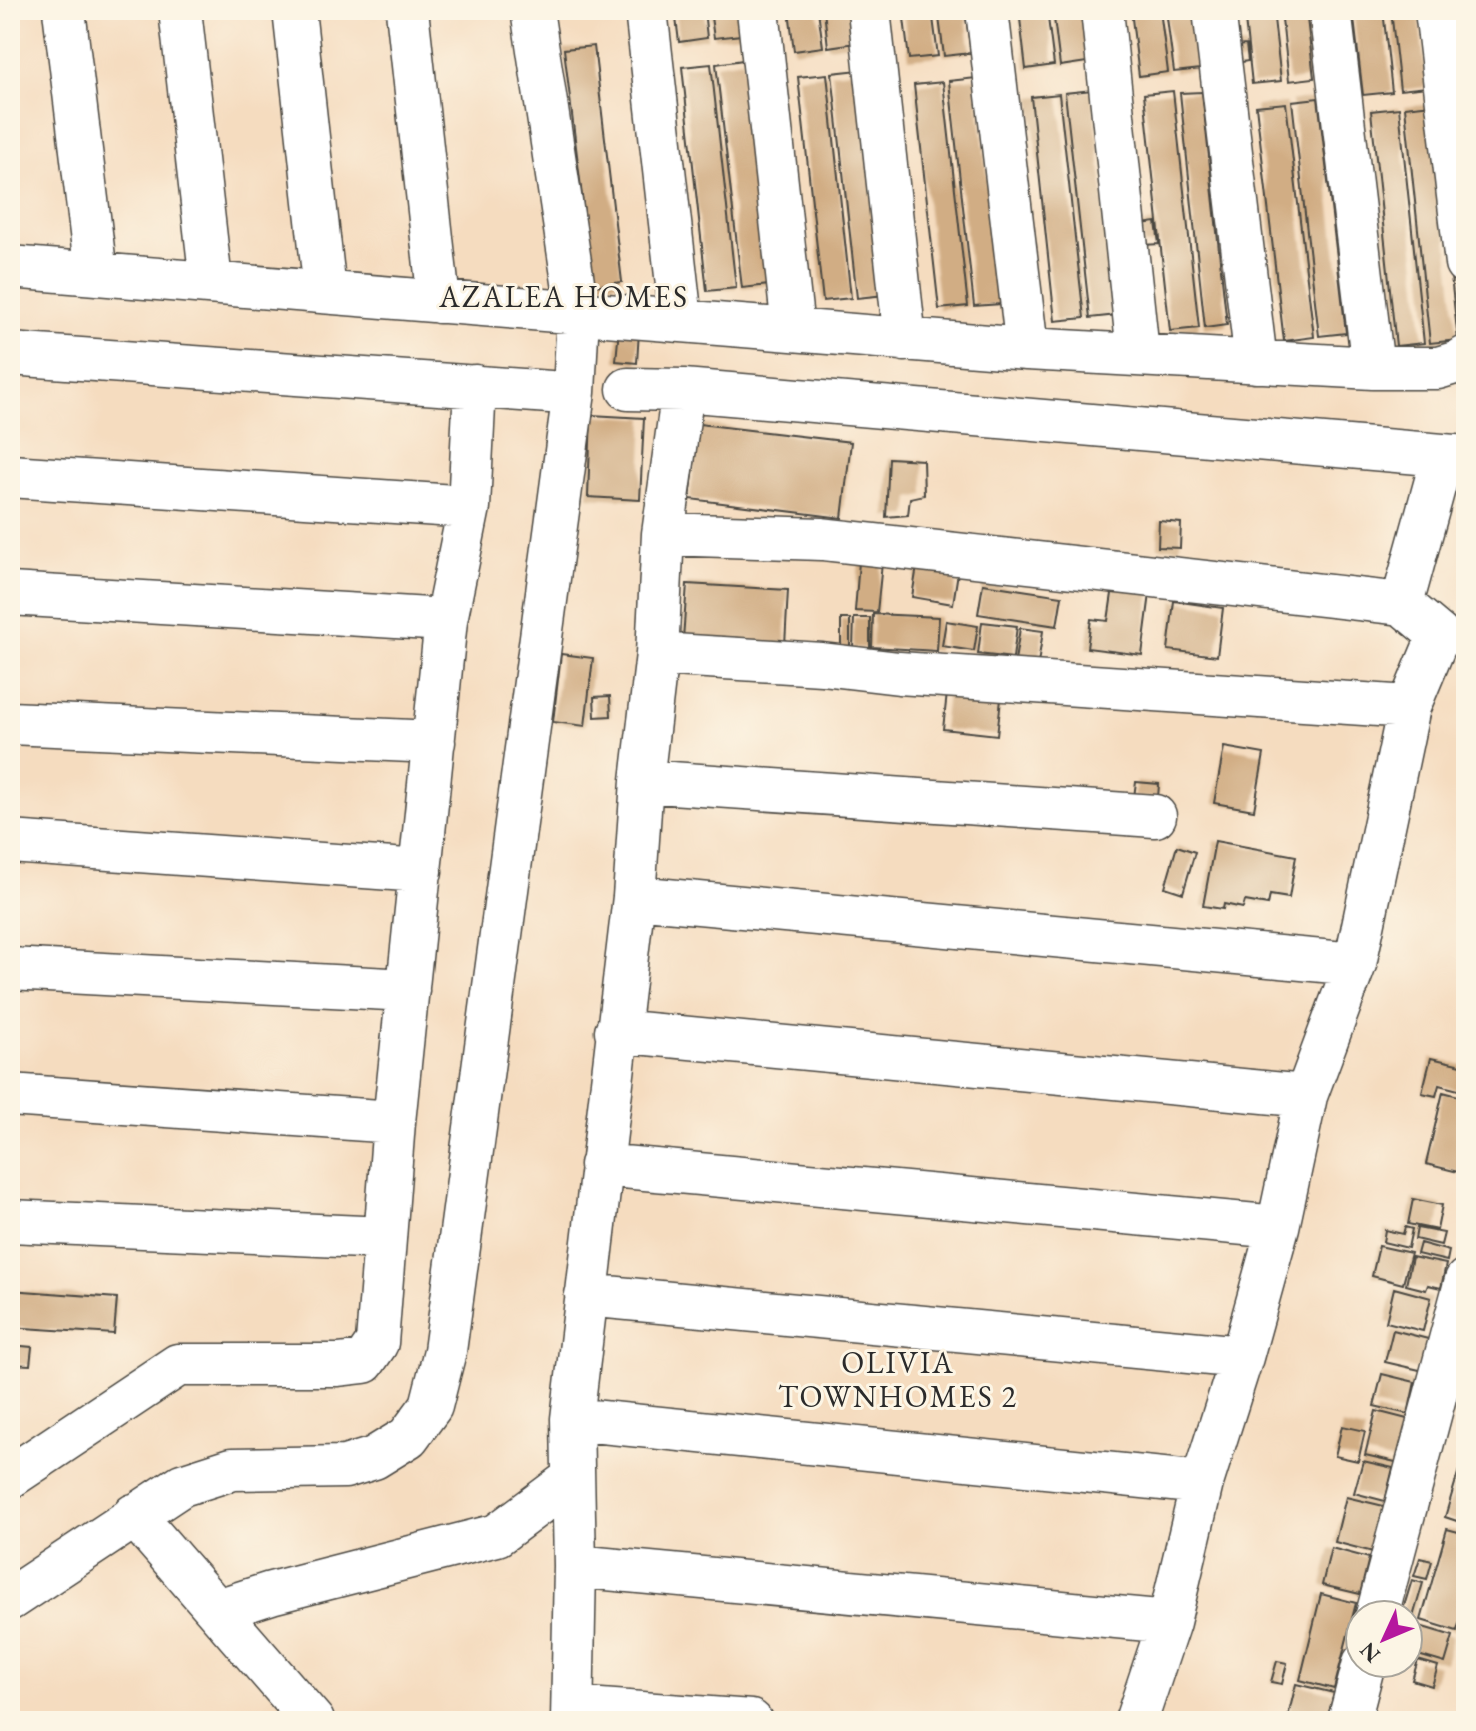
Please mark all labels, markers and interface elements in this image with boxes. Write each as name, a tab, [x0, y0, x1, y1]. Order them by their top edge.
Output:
district label: AZALEA HOMES	[438, 277, 689, 316]
district label: OLIVIA TOWNHOMES 2	[778, 1343, 1018, 1416]
north arrow	[1344, 1599, 1424, 1679]
text: N	[1353, 1636, 1387, 1669]

